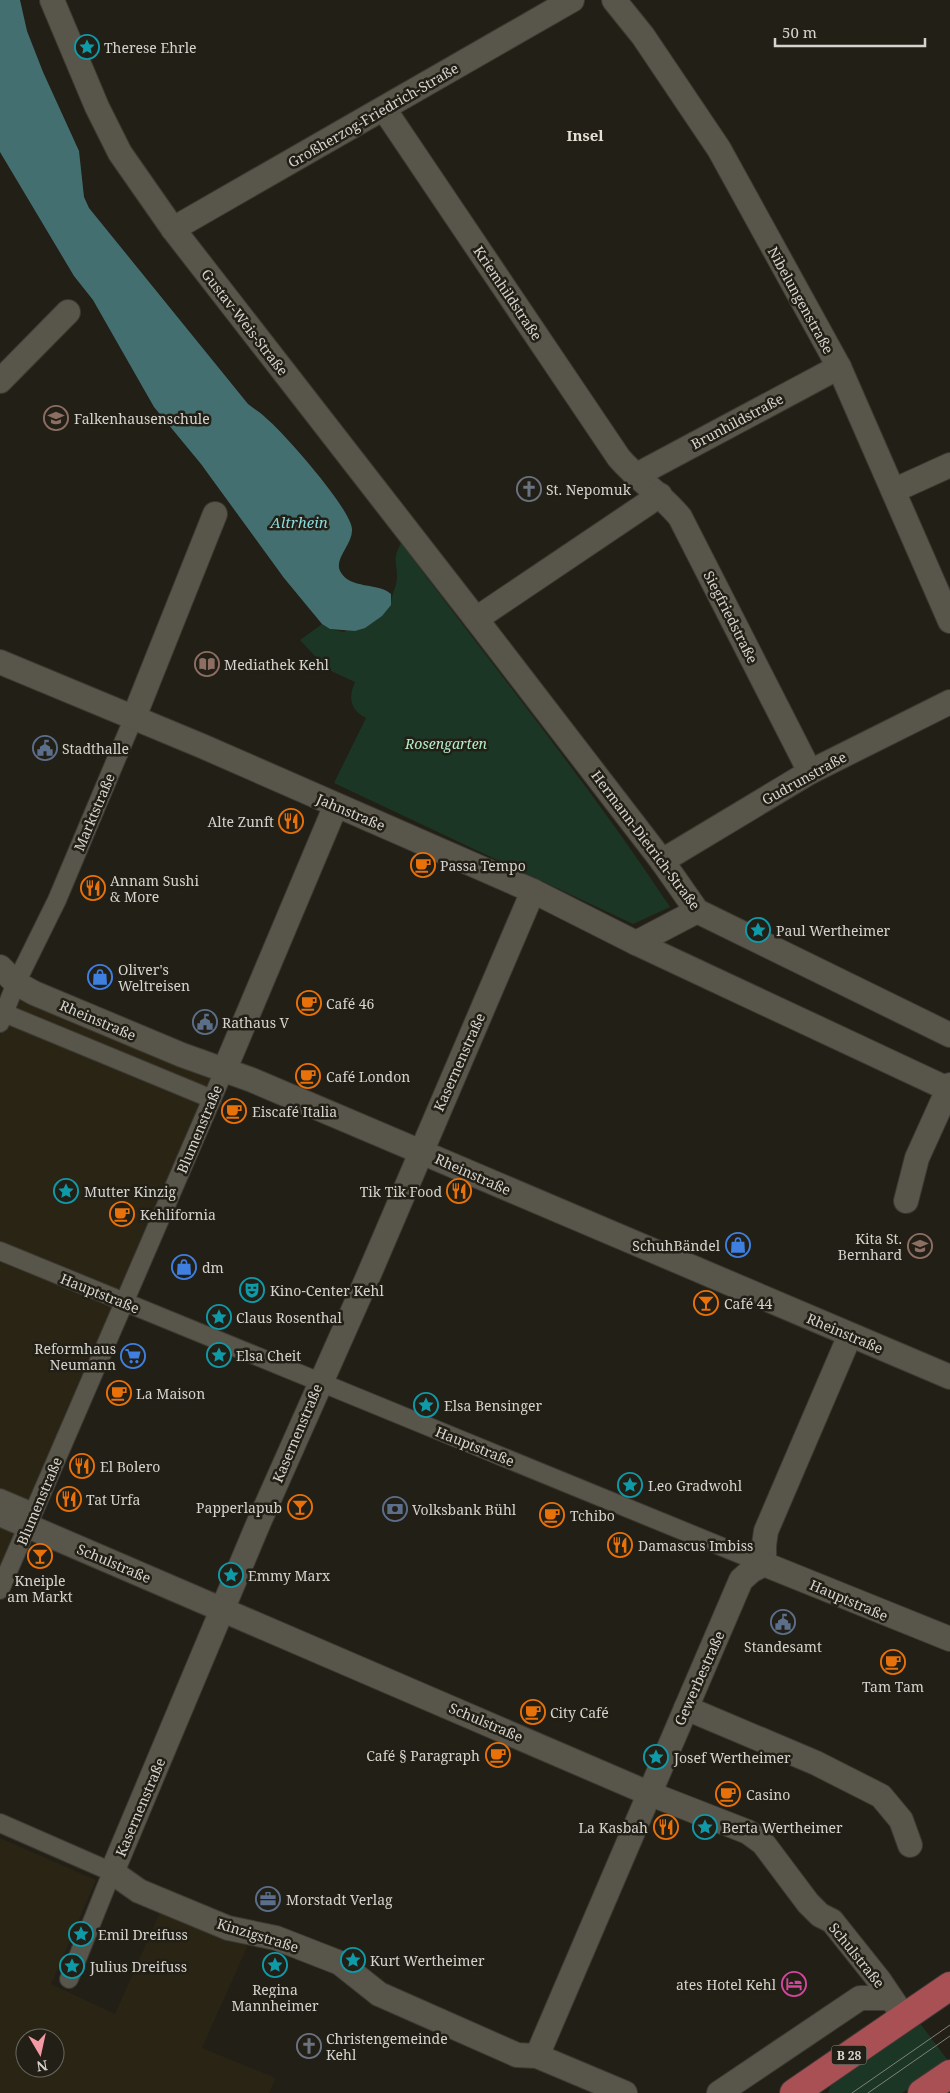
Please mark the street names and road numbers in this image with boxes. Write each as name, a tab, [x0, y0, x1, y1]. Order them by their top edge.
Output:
street label: Großherzog-Friedrich-Straße	[284, 58, 462, 172]
street label: Kriemhildstraße	[469, 242, 547, 344]
street label: Nibelungenstraße	[764, 243, 838, 357]
street label: Gustav-Weis-Straße	[197, 265, 293, 379]
street label: Brunhildstraße	[688, 389, 786, 453]
street label: Siegfriedstraße	[700, 567, 762, 667]
street label: Gudrunstraße	[758, 747, 850, 809]
street label: Hermann-Dietrich-Straße	[587, 766, 705, 914]
street label: Marktstraße	[69, 770, 119, 854]
street label: Jahnstraße	[313, 789, 388, 835]
street label: Rheinstraße	[57, 995, 139, 1045]
street label: Kasernenstraße	[429, 1010, 489, 1114]
street label: Blumenstraße	[172, 1082, 226, 1176]
street label: Rheinstraße	[432, 1149, 514, 1199]
street label: Hauptstraße	[58, 1269, 142, 1317]
street label: Rheinstraße	[804, 1308, 886, 1358]
street label: Kasernenstraße	[268, 1381, 326, 1485]
street label: Hauptstraße	[433, 1422, 517, 1470]
street label: Blumenstraße	[12, 1454, 66, 1548]
street label: Schulstraße	[74, 1539, 154, 1587]
street label: Hauptstraße	[807, 1575, 891, 1625]
street label: Gewerbestraße	[670, 1628, 728, 1728]
street label: Schulstraße	[446, 1698, 526, 1746]
street label: Kasernenstraße	[111, 1755, 169, 1859]
street label: Kinzigstraße	[215, 1914, 301, 1956]
street label: Schulstraße	[825, 1918, 889, 1992]
road number: B 28	[832, 2046, 866, 2064]

